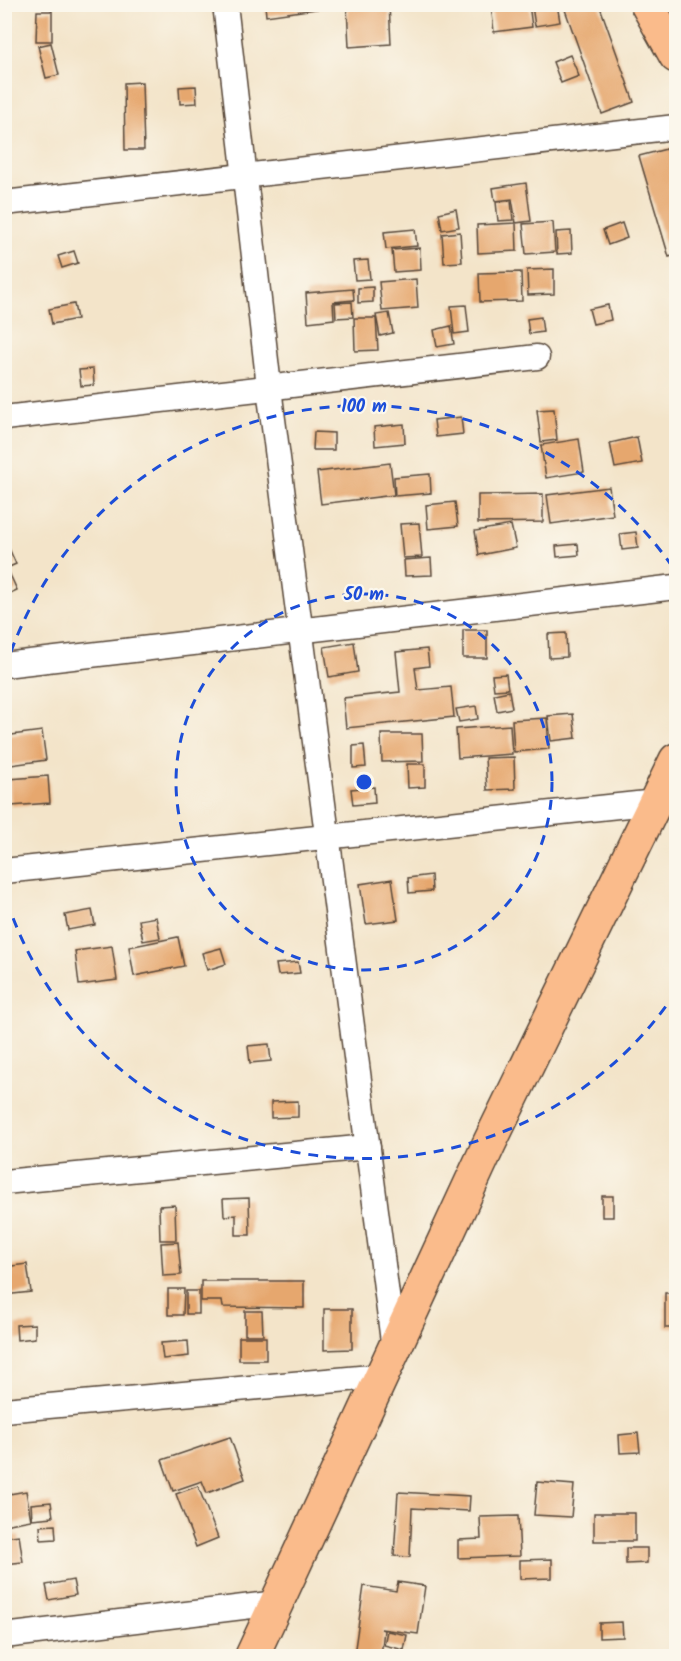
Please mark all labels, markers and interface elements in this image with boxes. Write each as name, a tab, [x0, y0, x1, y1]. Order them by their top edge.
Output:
text: 100 m	[341, 393, 387, 422]
text: 50 m	[343, 581, 384, 610]
centre of rings	[354, 772, 374, 792]

